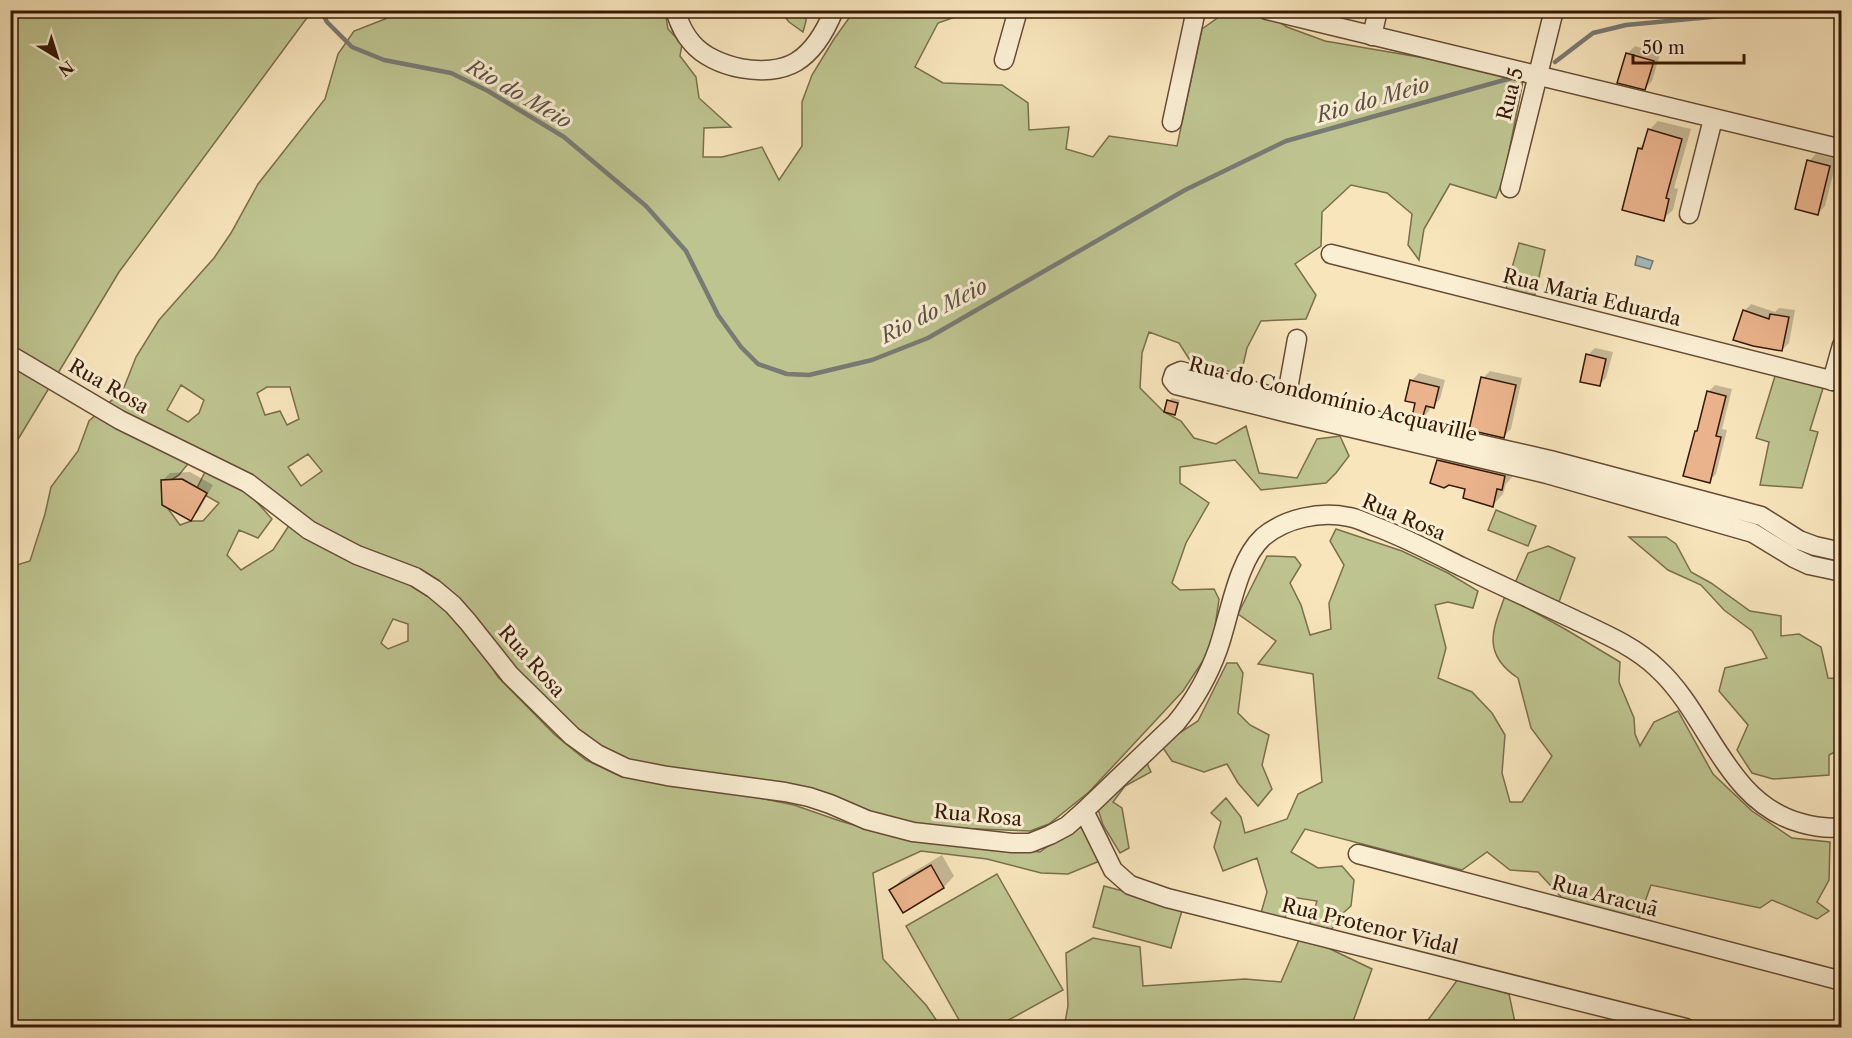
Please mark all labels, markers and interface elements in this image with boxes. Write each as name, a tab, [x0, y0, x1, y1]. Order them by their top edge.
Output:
north arrow	[27, 27, 87, 87]
scale bar	[1633, 27, 1744, 65]
text: 50 m	[1642, 37, 1685, 59]
water label: Rio do Meio	[461, 53, 576, 134]
text: N	[55, 57, 78, 81]
street label: Rua 5	[1492, 65, 1528, 123]
water label: Rio do Meio	[1311, 71, 1433, 128]
street label: Rua Maria Eduarda	[1500, 263, 1684, 331]
water label: Rio do Meio	[874, 273, 992, 349]
street label: Rua do Condomínio Acquaville	[1186, 351, 1480, 447]
street label: Rua Rosa	[65, 353, 154, 419]
street label: Rua Rosa	[1359, 489, 1450, 546]
street label: Rua Rosa	[493, 620, 571, 702]
street label: Rua Rosa	[933, 799, 1024, 831]
street label: Rua Aracuã	[1549, 870, 1661, 922]
street label: Rua Protenor Vidal	[1279, 892, 1461, 960]

